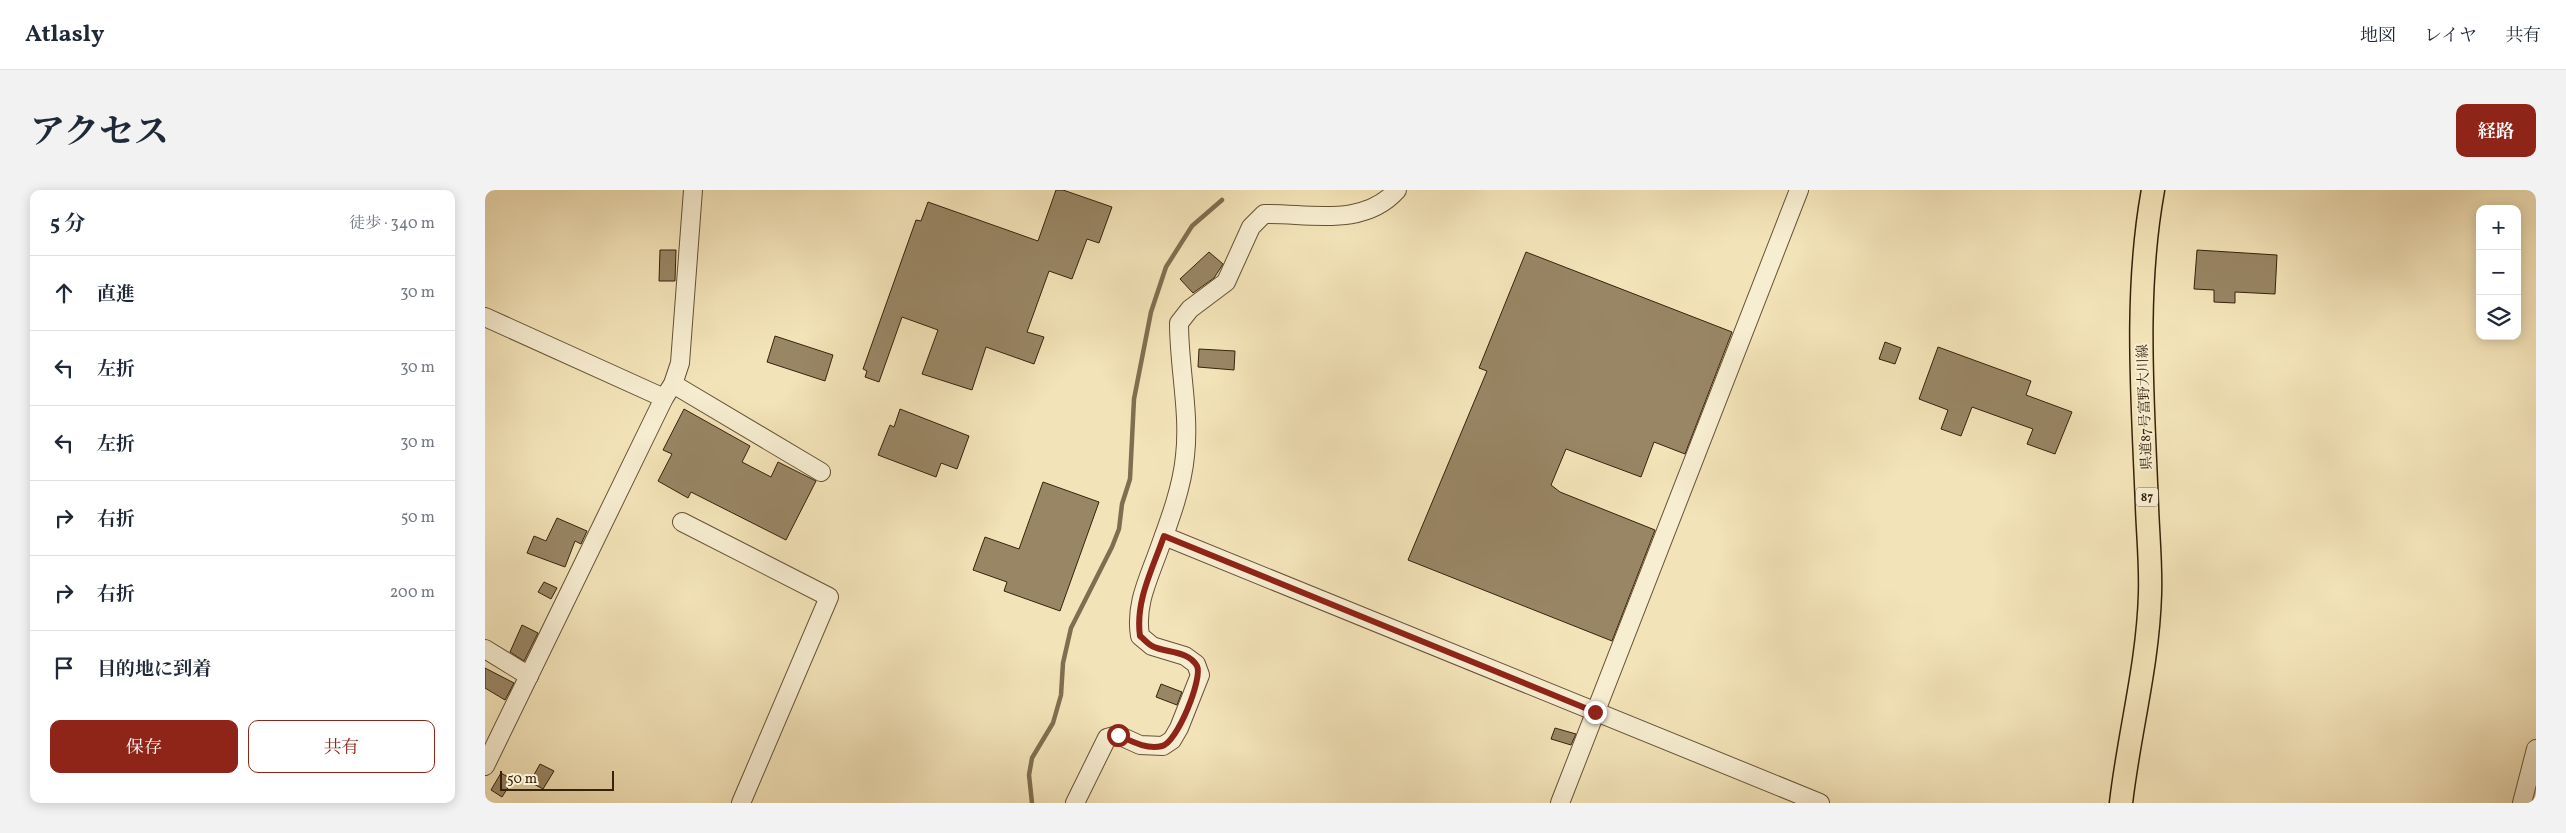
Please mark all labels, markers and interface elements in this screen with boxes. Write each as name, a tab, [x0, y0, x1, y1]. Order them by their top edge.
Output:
text: Atlasly	[25, 18, 104, 52]
text: 地図	[2360, 24, 2396, 49]
text: レイヤ	[2424, 24, 2477, 49]
text: 共有	[2505, 24, 2541, 49]
button: 経路	[2456, 104, 2536, 157]
text: アクセス	[30, 110, 169, 158]
map controls	[2476, 205, 2521, 340]
button: +	[2476, 205, 2521, 250]
text: 5 分	[50, 210, 85, 239]
text: 徒歩 · 340 m	[349, 213, 435, 235]
button: −	[2476, 250, 2521, 295]
icon: ahead	[50, 279, 78, 307]
text: 直進	[97, 282, 135, 308]
text: 30 m	[400, 282, 435, 304]
button: layers	[2476, 295, 2521, 340]
street label: 県道87号富野大川線	[2134, 344, 2157, 470]
icon: left	[50, 354, 78, 382]
text: 左折	[97, 357, 135, 383]
text: 30 m	[400, 357, 435, 379]
icon: left	[50, 429, 78, 457]
text: 左折	[97, 432, 135, 458]
text: 30 m	[400, 432, 435, 454]
road number: 87	[2136, 488, 2158, 506]
icon: right	[50, 504, 78, 532]
text: 右折	[97, 507, 135, 533]
text: 50 m	[401, 507, 435, 529]
icon: right	[50, 579, 78, 607]
text: 右折	[97, 582, 135, 608]
text: 200 m	[390, 582, 435, 604]
icon: arrive	[50, 654, 78, 682]
text: 目的地に到着	[97, 657, 211, 683]
route end	[1584, 701, 1607, 724]
button: 保存	[50, 720, 238, 773]
button: 共有	[248, 720, 435, 773]
route start	[1107, 724, 1130, 747]
scale bar	[500, 768, 614, 791]
text: 50 m	[507, 770, 537, 789]

